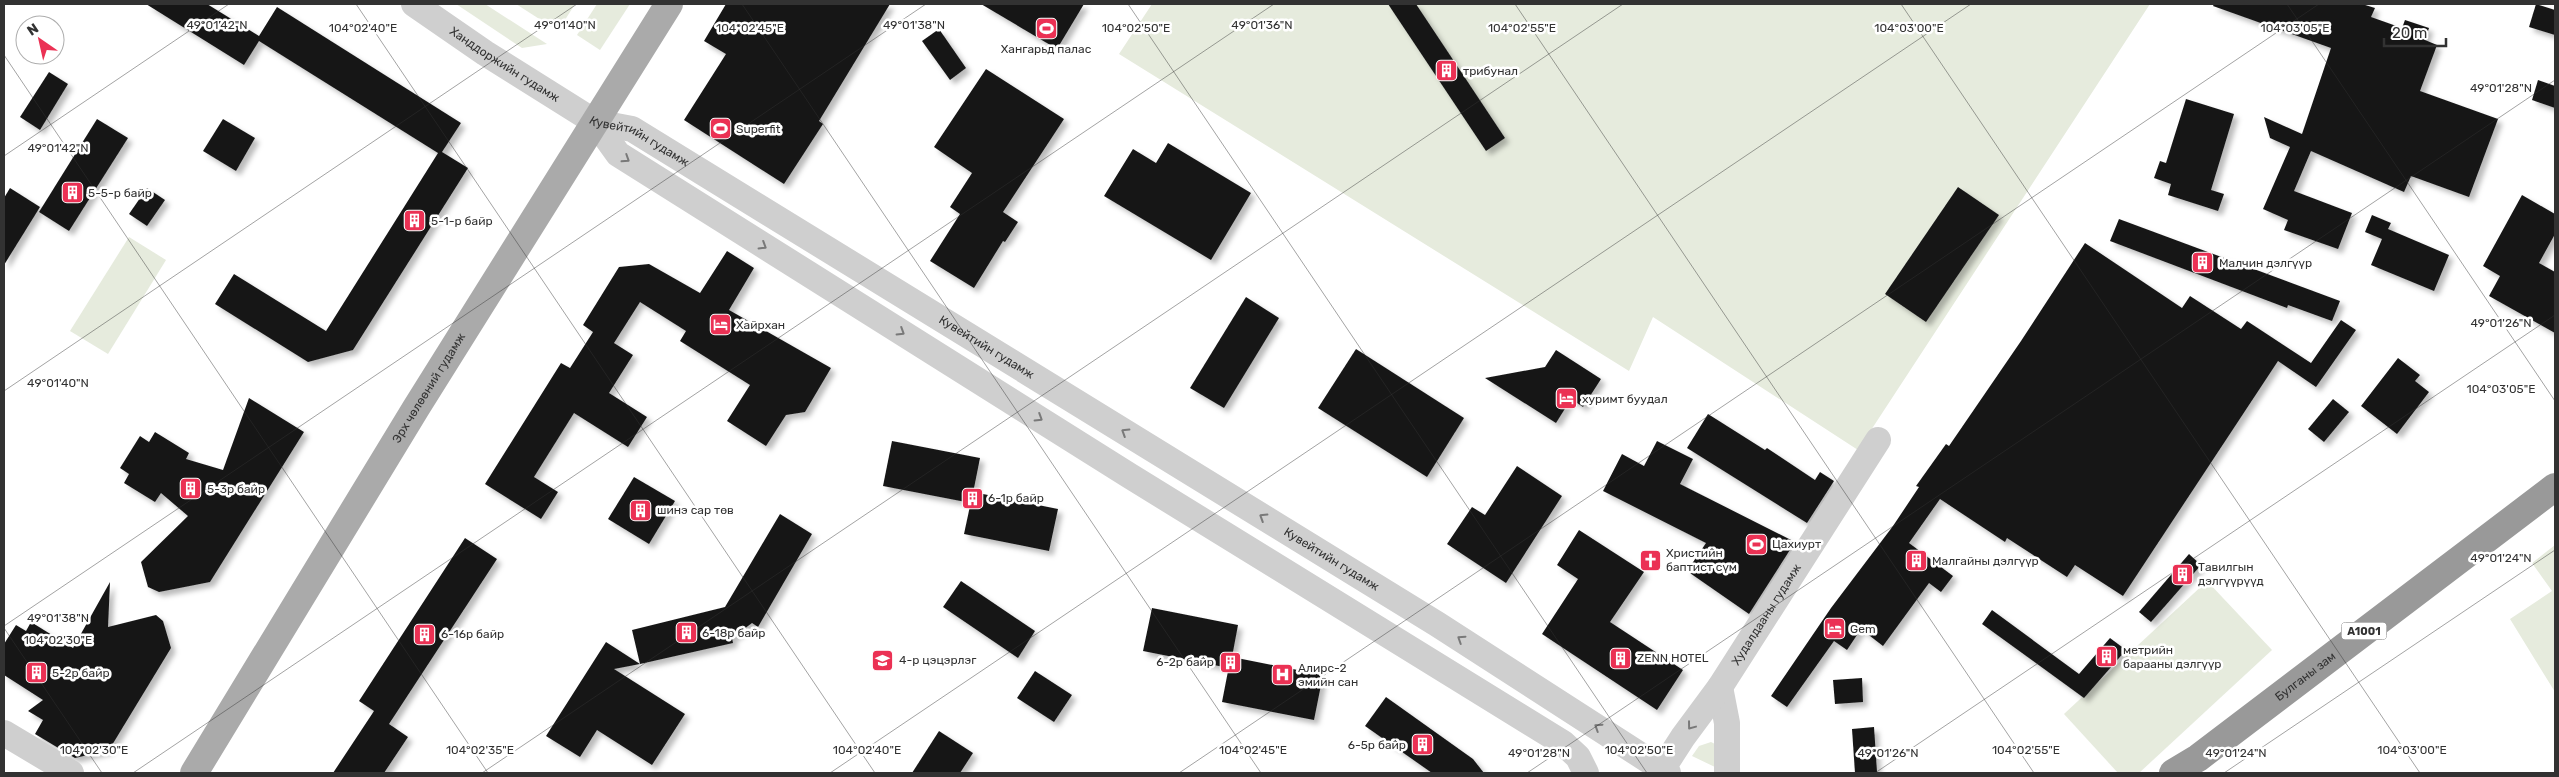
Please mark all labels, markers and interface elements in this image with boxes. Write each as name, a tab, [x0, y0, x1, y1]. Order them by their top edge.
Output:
north arrow	[15, 15, 65, 65]
scale bar	[2384, 15, 2446, 47]
sports icon: Хангарьд палас	[1034, 16, 1058, 40]
text: 49°01'42"N	[186, 18, 248, 32]
text: 49°01'40"N	[534, 18, 596, 32]
text: 49°01'38"N	[883, 18, 945, 32]
text: 49°01'36"N	[1231, 18, 1293, 32]
text: N	[24, 20, 42, 40]
text: 104°02'40"E	[329, 21, 397, 35]
text: 104°02'45"E	[716, 21, 784, 35]
text: 104°02'50"E	[1102, 21, 1170, 35]
text: 104°02'55"E	[1488, 21, 1556, 35]
text: 104°03'00"E	[1874, 21, 1944, 35]
text: 104°03'05"E	[2261, 21, 2329, 35]
street label: Ханддоржийн гудамж	[447, 24, 562, 105]
text: 20 m	[2392, 24, 2427, 42]
place label: Хангарьд палас	[1001, 42, 1092, 56]
building icon: трибунал	[1435, 59, 1459, 83]
place label: трибунал	[1463, 64, 1518, 78]
text: 49°01'28"N	[2470, 81, 2532, 95]
street label: Кувейтийн гудамж	[587, 113, 692, 170]
sports icon: Superfit	[708, 117, 732, 141]
place label: Superfit	[736, 122, 781, 136]
text: 49°01'42"N	[27, 141, 89, 155]
one-way arrow	[621, 152, 630, 162]
building icon: 5-5-р байр	[60, 181, 84, 205]
place label: 5-5-р байр	[88, 186, 152, 200]
building icon: 5-1-р байр	[403, 209, 427, 233]
place label: 5-1-р байр	[431, 214, 493, 228]
one-way arrow	[758, 240, 767, 249]
building icon: Малчин дэлгүүр	[2191, 251, 2215, 275]
place label: Малчин дэлгүүр	[2219, 256, 2312, 270]
hotel icon: Хайрхан	[708, 313, 732, 337]
street label: Кувейтийн гудамж	[937, 313, 1037, 382]
text: 49°01'26"N	[2470, 316, 2532, 330]
place label: Хайрхан	[736, 318, 785, 332]
one-way arrow	[896, 326, 905, 336]
street label: Эрх чөлөөний гудамж	[389, 330, 468, 445]
text: 49°01'40"N	[27, 376, 89, 390]
text: 104°03'05"E	[2467, 382, 2535, 396]
hotel icon: хуримт буудал	[1554, 387, 1578, 411]
place label: хуримт буудал	[1582, 392, 1668, 406]
one-way arrow	[1033, 412, 1042, 422]
one-way arrow	[1122, 429, 1131, 439]
building icon: 5-3р байр	[179, 477, 203, 501]
place label: 5-3р байр	[207, 482, 265, 496]
building icon: 6-1р байр	[960, 486, 984, 510]
place label: 6-1р байр	[988, 491, 1044, 505]
building icon: шинэ сар төв	[629, 498, 653, 522]
place label: шинэ сар төв	[657, 503, 734, 517]
one-way arrow	[1260, 514, 1269, 524]
street label: Кувейтийн гудамж	[1282, 525, 1382, 594]
sports icon: Цахиурт	[1744, 532, 1768, 556]
place label: Цахиурт	[1772, 537, 1821, 551]
place label: Христийн баптист сүм	[1666, 546, 1737, 574]
church icon: Христийн баптист сүм	[1638, 548, 1662, 572]
building icon: Малгайны дэлгүүр	[1904, 549, 1928, 573]
text: 49°01'24"N	[2470, 551, 2532, 565]
place label: Малгайны дэлгүүр	[1932, 554, 2039, 568]
place label: Тавилгын дэлгүүрүүд	[2198, 560, 2264, 588]
street label: Худалдааны гудамж	[1729, 561, 1804, 668]
building icon: Тавилгын дэлгүүрүүд	[2170, 562, 2194, 586]
text: 49°01'38"N	[27, 611, 89, 625]
hotel icon: Gem	[1822, 617, 1846, 641]
building icon: 6-18р байр	[674, 621, 698, 645]
building icon: 6-16р байр	[413, 622, 437, 646]
place label: Gem	[1850, 622, 1876, 636]
road number: A1001	[2342, 622, 2386, 640]
place label: 6-18р байр	[702, 626, 766, 640]
place label: 6-16р байр	[441, 627, 504, 641]
text: 104°02'30"E	[24, 633, 92, 647]
one-way arrow	[1458, 636, 1467, 646]
place label: метрийн барааны дэлгүүр	[2123, 643, 2222, 671]
building icon: метрийн барааны дэлгүүр	[2095, 645, 2119, 669]
building icon: ZENN HOTEL	[1609, 646, 1633, 670]
school or university icon: 4-р цэцэрлэг	[871, 648, 895, 672]
street label: Булганы зам	[2272, 649, 2338, 704]
building icon: 6-2р байр	[1218, 650, 1242, 674]
place label: ZENN HOTEL	[1637, 651, 1709, 665]
place label: 4-р цэцэрлэг	[899, 653, 977, 667]
place label: 6-2р байр	[1156, 655, 1214, 669]
building icon: 5-2р байр	[24, 661, 48, 685]
place label: Aлирс-2 эмийн сан	[1298, 661, 1358, 689]
hospital icon: Aлирс-2 эмийн сан	[1270, 663, 1294, 687]
place label: 5-2р байр	[52, 666, 110, 680]
one-way arrow	[1688, 720, 1697, 730]
one-way arrow	[1595, 724, 1604, 733]
building icon: 6-5р байр	[1410, 733, 1434, 757]
place label: 6-5р байр	[1348, 738, 1406, 752]
text: 104°02'30"E	[60, 743, 128, 757]
text: 104°02'35"E	[446, 743, 514, 757]
text: 104°02'40"E	[833, 743, 901, 757]
text: 104°02'45"E	[1219, 743, 1287, 757]
text: 104°02'50"E	[1605, 743, 1673, 757]
text: 104°02'55"E	[1992, 743, 2060, 757]
text: 104°03'00"E	[2377, 743, 2447, 757]
text: 49°01'28"N	[1508, 746, 1570, 760]
text: 49°01'26"N	[1857, 746, 1919, 760]
text: 49°01'24"N	[2205, 746, 2267, 760]

